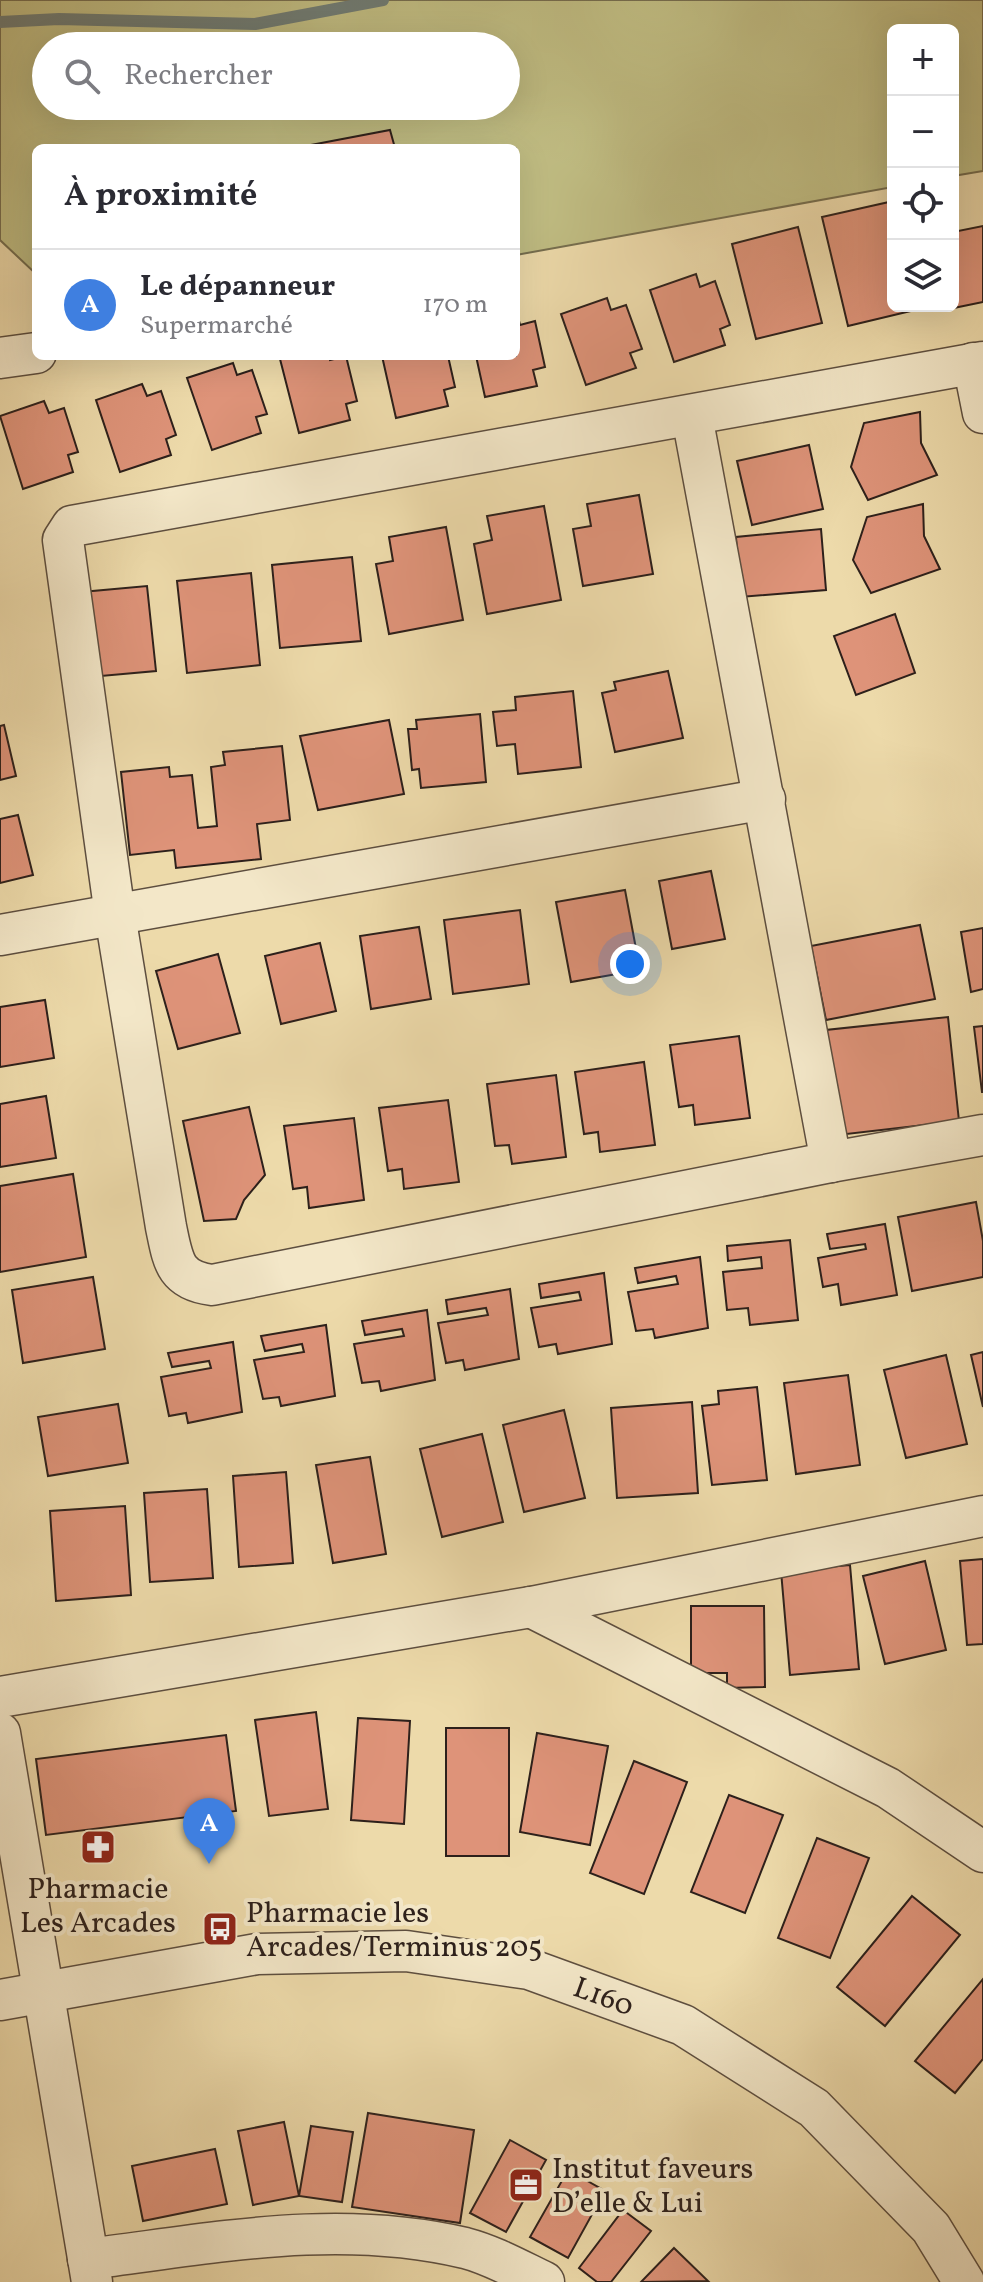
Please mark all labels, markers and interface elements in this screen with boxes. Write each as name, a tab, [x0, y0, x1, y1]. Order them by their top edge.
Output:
map controls	[887, 24, 959, 312]
button: +	[887, 24, 959, 96]
search box	[32, 32, 520, 120]
icon: search	[60, 54, 104, 98]
text: Rechercher	[124, 55, 273, 97]
button: −	[887, 96, 959, 168]
button: locate	[887, 168, 959, 240]
text: À proximité	[64, 173, 257, 220]
button: layers	[887, 240, 959, 312]
text: Le dépanneur	[140, 266, 335, 308]
text: A	[81, 287, 99, 323]
text: 170 m	[423, 287, 488, 323]
text: Supermarché	[140, 308, 293, 344]
your location	[610, 944, 650, 984]
pin: A	[183, 1798, 235, 1864]
pharmacy icon: Pharmacie Les Arcades	[79, 1828, 117, 1866]
place label: Pharmacie Les Arcades	[20, 1869, 176, 1945]
place label: Pharmacie les Arcades/Terminus 205	[246, 1893, 542, 1969]
bus stop icon: Pharmacie les Arcades/Terminus 205	[201, 1910, 239, 1948]
street label: L160	[567, 1968, 639, 2028]
place label: Institut faveurs D’elle & Lui	[552, 2149, 753, 2225]
office icon: Institut faveurs D’elle & Lui	[507, 2166, 545, 2204]

